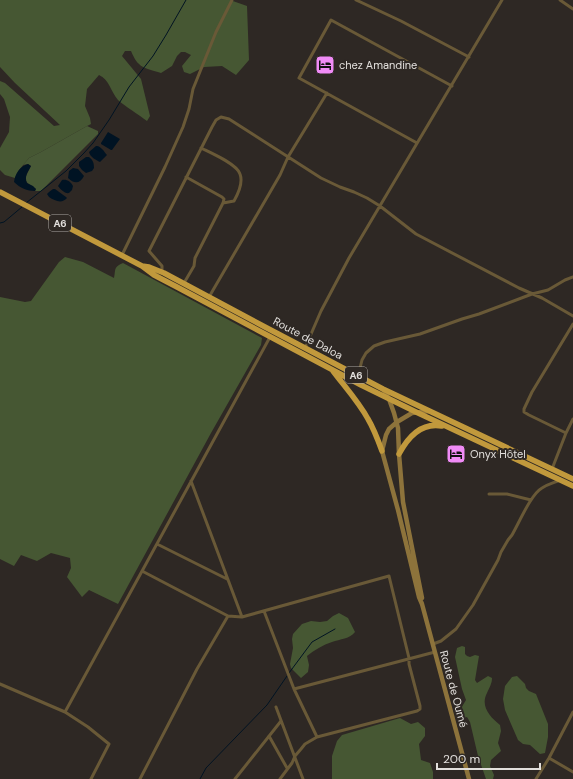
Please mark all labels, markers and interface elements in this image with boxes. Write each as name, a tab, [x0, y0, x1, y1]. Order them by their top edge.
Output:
hotel icon: chez Amandine	[314, 54, 336, 76]
place label: chez Amandine	[339, 58, 417, 72]
road number: A6	[49, 215, 71, 231]
street label: Route de Daloa	[271, 314, 345, 362]
road number: A6	[345, 367, 367, 383]
hotel icon: Onyx Hôtel	[445, 443, 467, 465]
place label: Onyx Hôtel	[470, 447, 526, 461]
street label: Route de Oumé	[437, 649, 471, 729]
scale bar	[437, 745, 540, 771]
text: 200 m	[443, 751, 480, 767]

